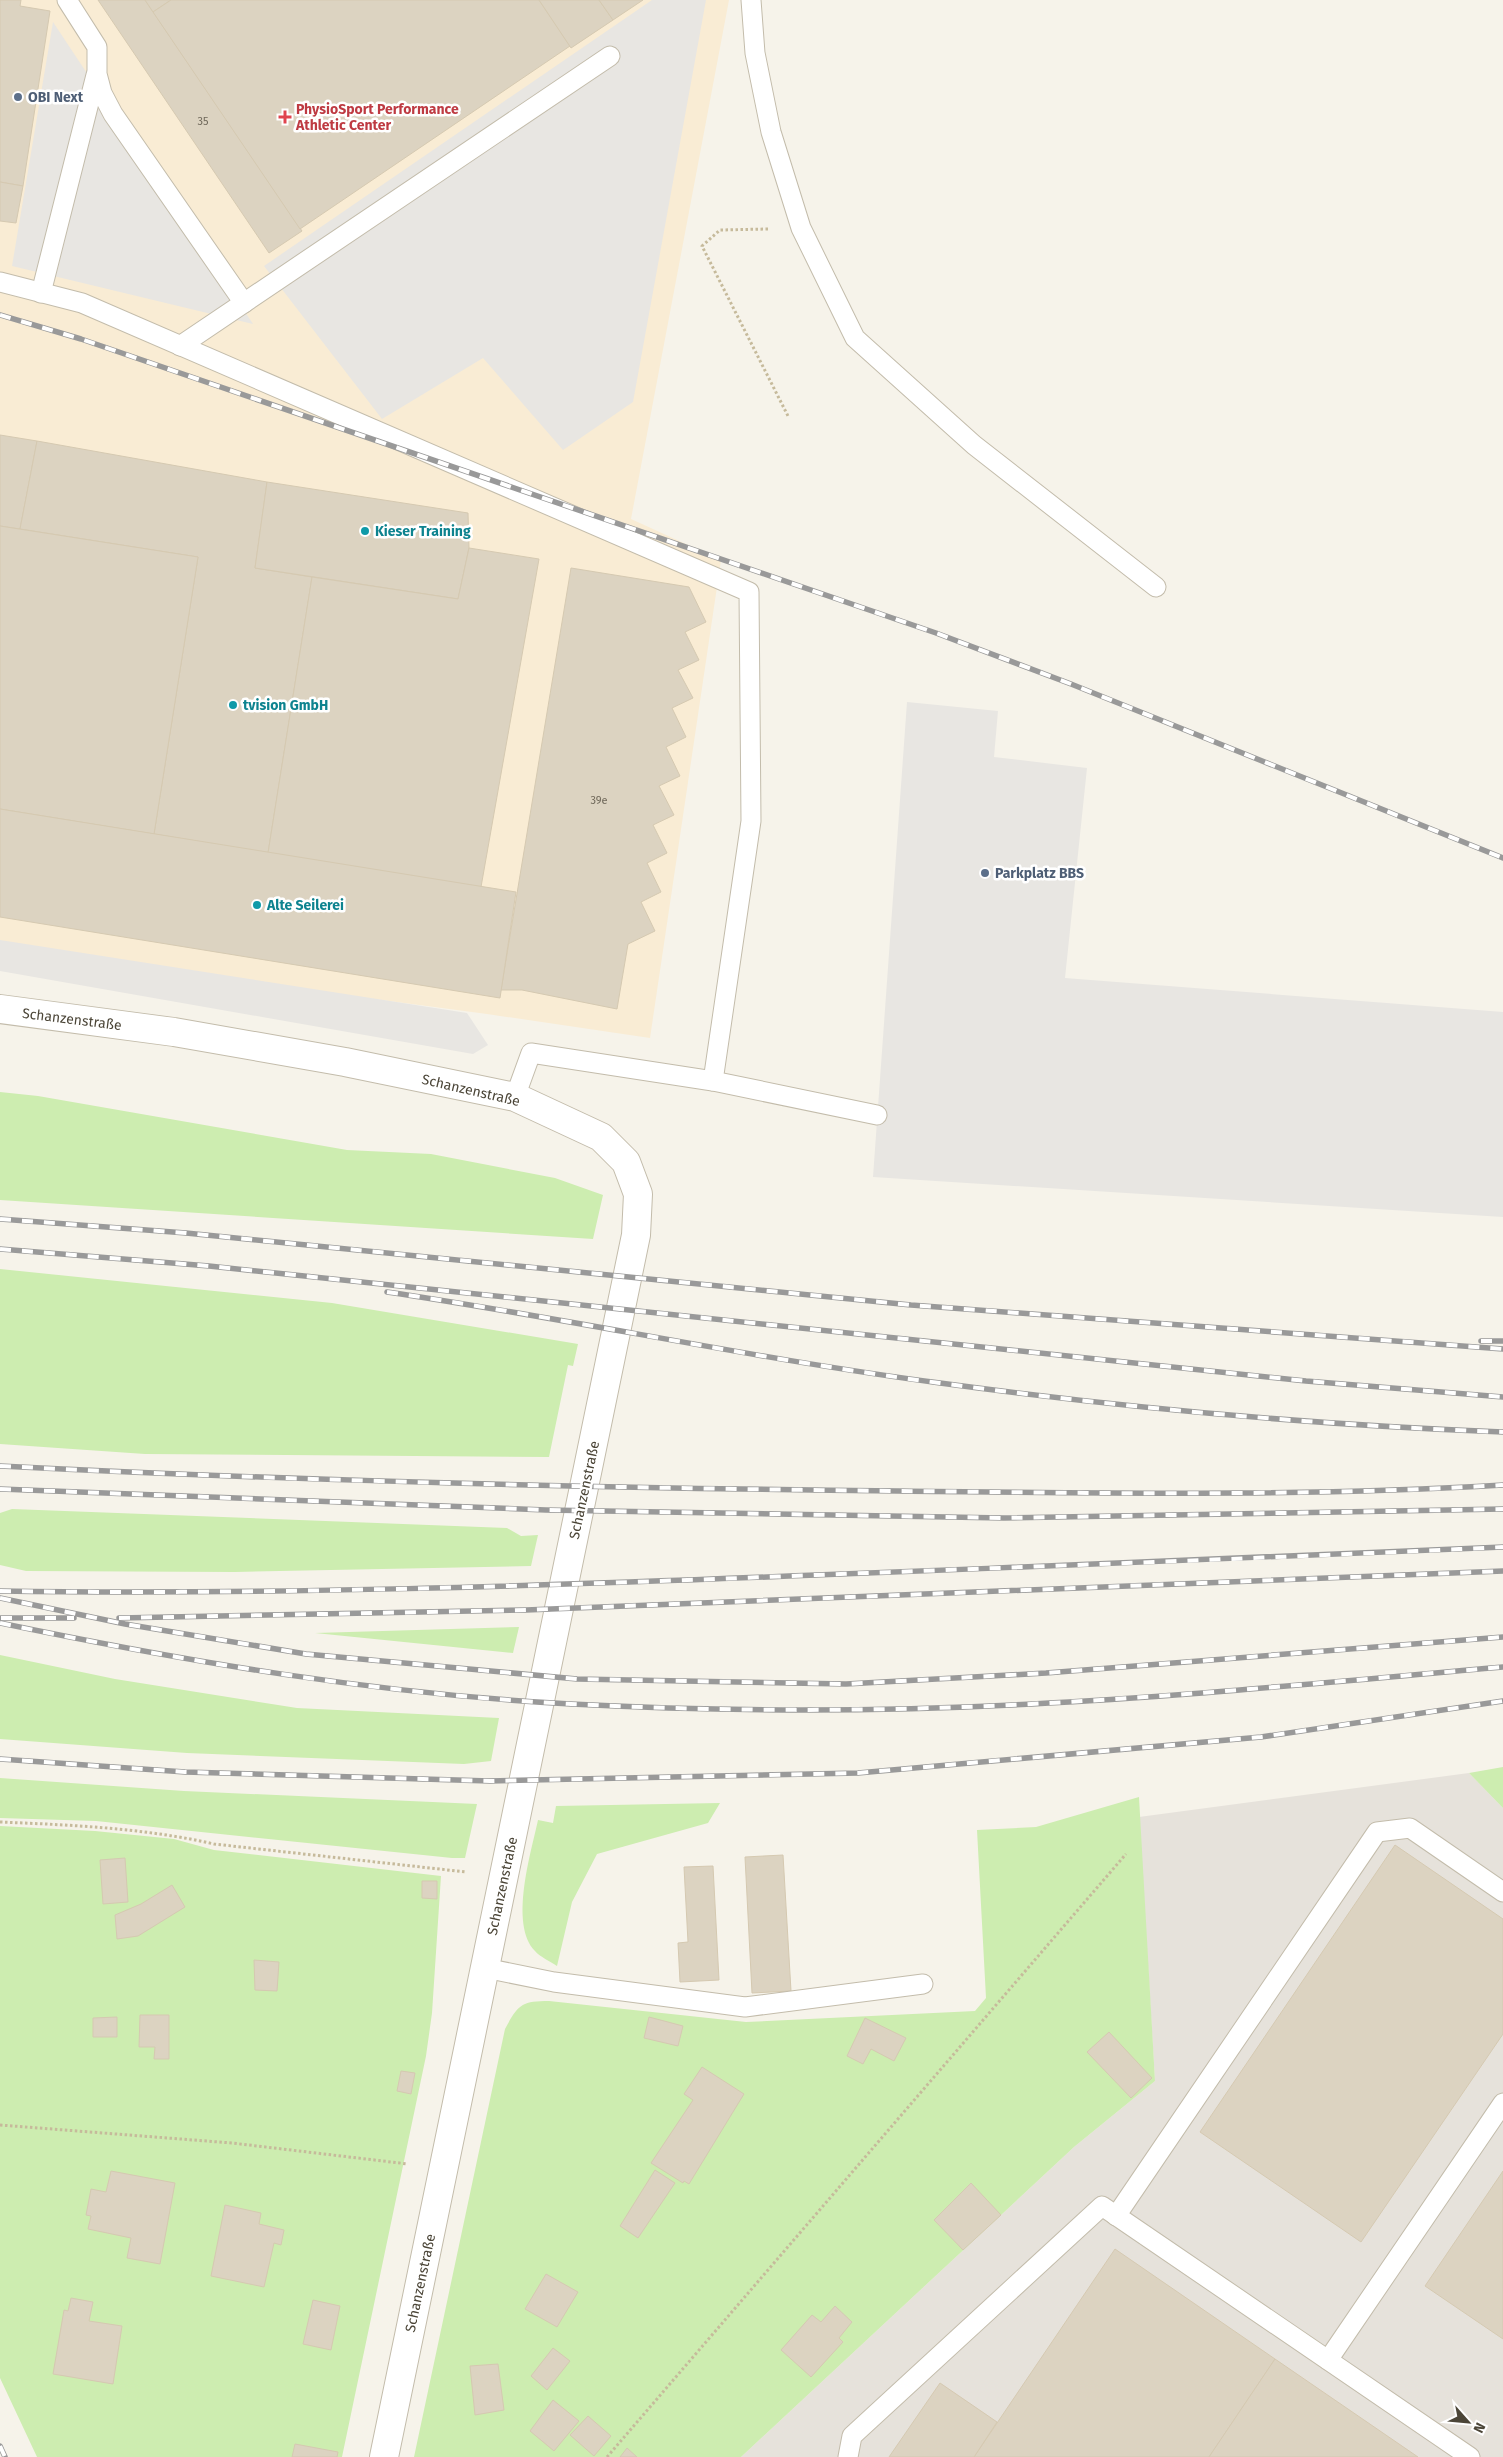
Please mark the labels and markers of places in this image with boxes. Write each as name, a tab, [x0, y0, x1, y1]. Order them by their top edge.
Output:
place label: OBI Next	[28, 89, 84, 106]
marker: OBI Next	[12, 91, 24, 103]
place label: PhysioSport Performance Athletic Center	[295, 101, 459, 134]
marker: PhysioSport Performance Athletic Center	[278, 110, 292, 124]
place label: Kieser Training	[375, 523, 471, 540]
marker: Kieser Training	[359, 525, 371, 537]
place label: tvision GmbH	[243, 697, 328, 714]
marker: tvision GmbH	[227, 699, 239, 711]
place label: Parkplatz BBS	[995, 865, 1084, 882]
marker: Parkplatz BBS	[979, 867, 991, 879]
place label: Alte Seilerei	[266, 897, 344, 914]
marker: Alte Seilerei	[251, 899, 263, 911]

